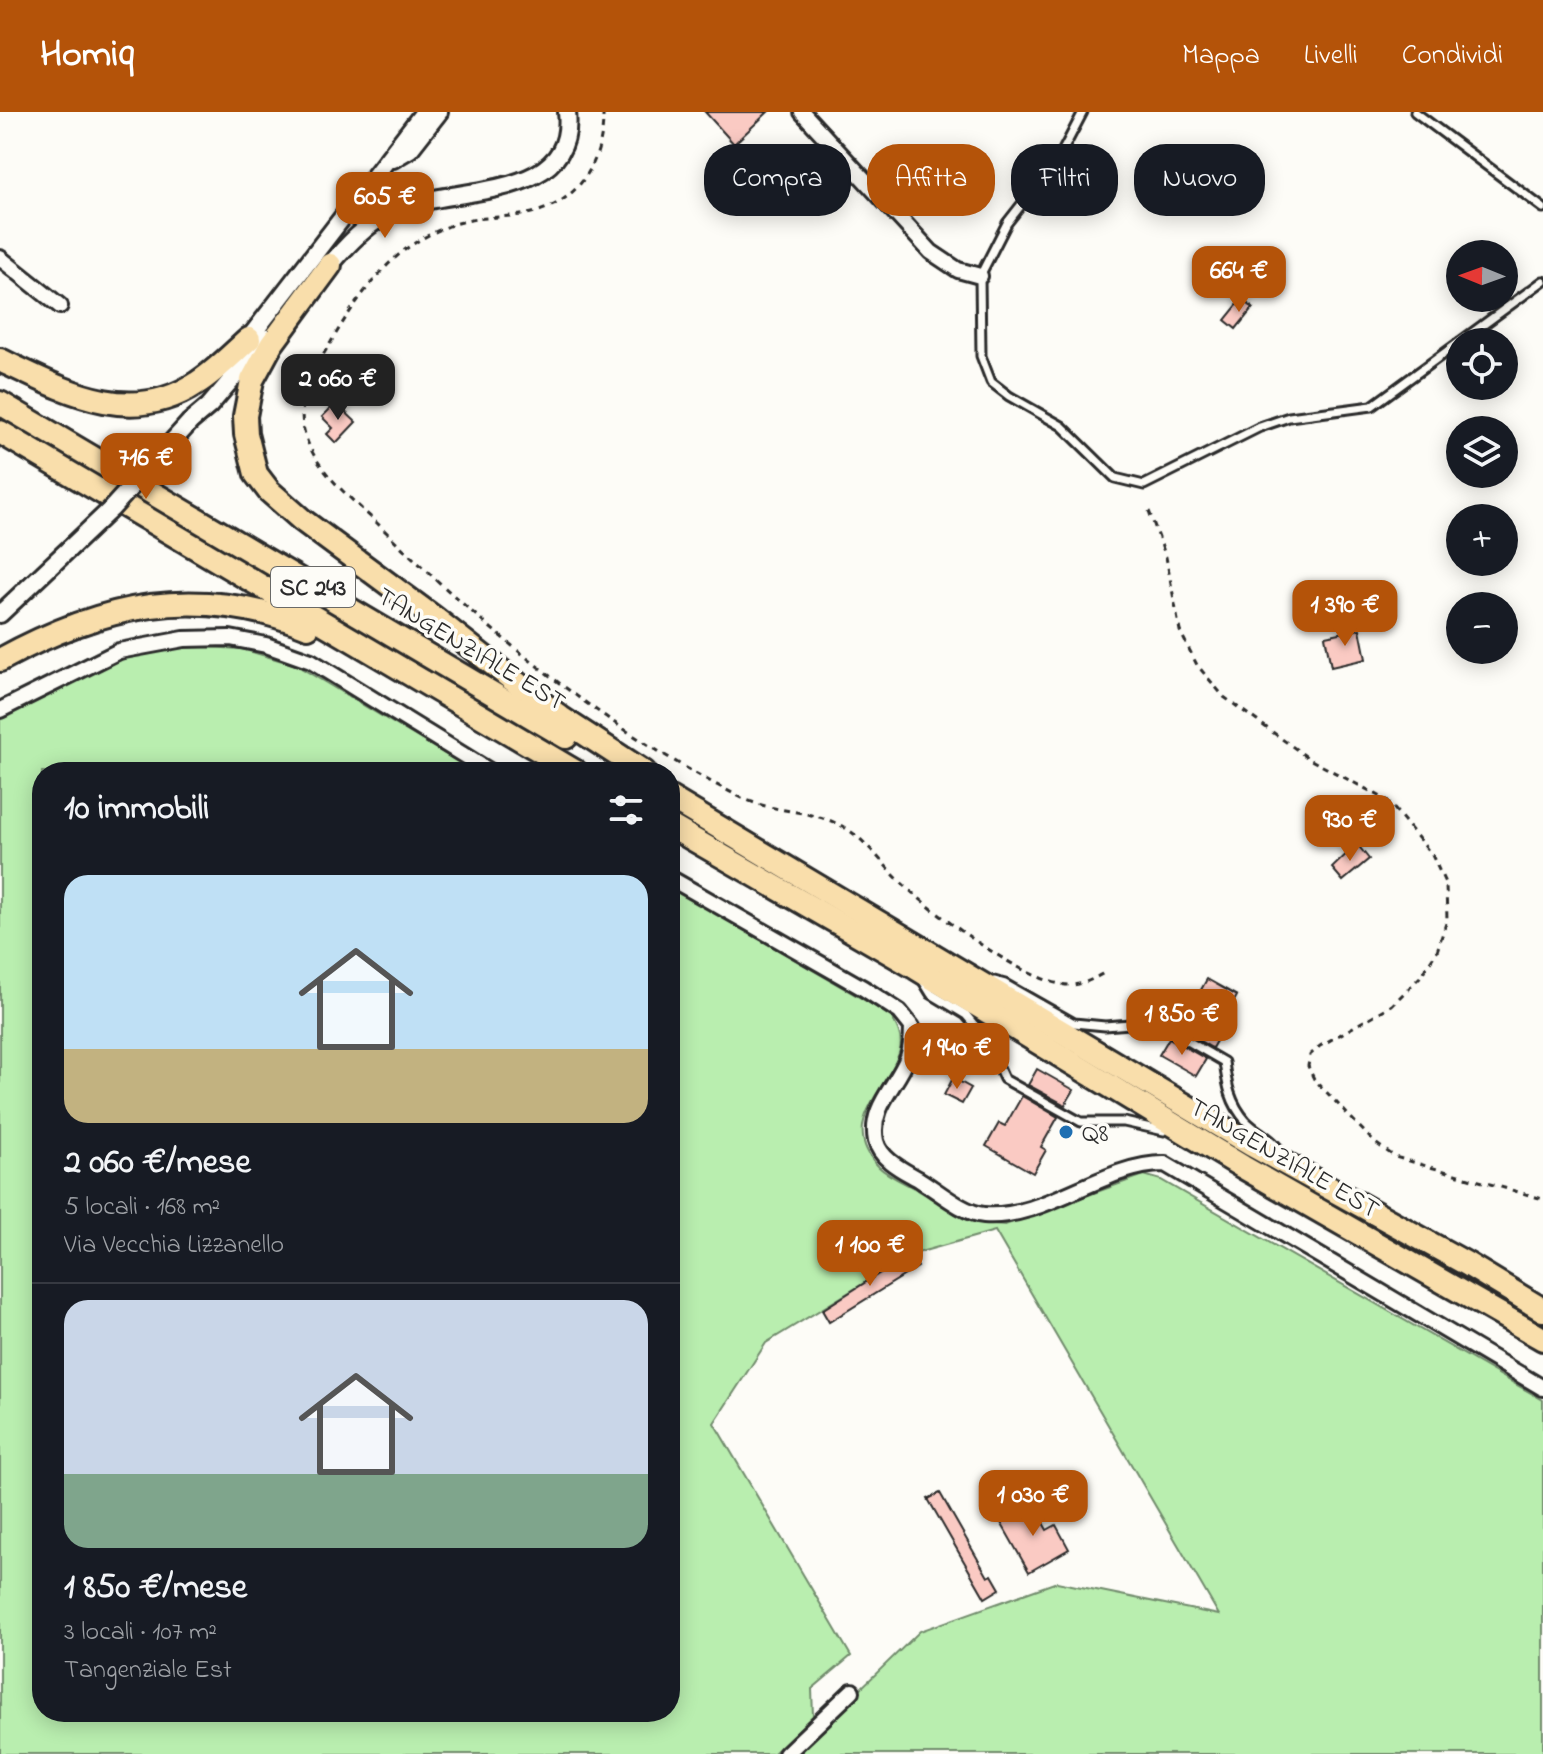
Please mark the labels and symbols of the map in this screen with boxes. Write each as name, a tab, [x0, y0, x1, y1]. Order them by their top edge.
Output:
pin: 605 €	[329, 172, 441, 240]
north arrow	[1446, 240, 1518, 312]
pin: 664 €	[1183, 246, 1295, 314]
pin: 2 060 €	[264, 354, 412, 422]
pin: 716 €	[90, 433, 202, 501]
road number: SC 243	[271, 567, 355, 607]
street label: TANGENZIALE EST	[369, 579, 572, 722]
pin: 1 390 €	[1271, 580, 1419, 648]
pin: 930 €	[1294, 795, 1406, 863]
pin: 1 850 €	[1108, 989, 1256, 1057]
pin: 1 940 €	[883, 1023, 1031, 1091]
street label: TANGENZIALE EST	[1181, 1090, 1386, 1230]
place label: Q8	[1082, 1116, 1109, 1154]
marker: Q8	[1057, 1123, 1075, 1141]
pin: 1 100 €	[796, 1220, 944, 1288]
pin: 1 030 €	[959, 1470, 1107, 1538]

